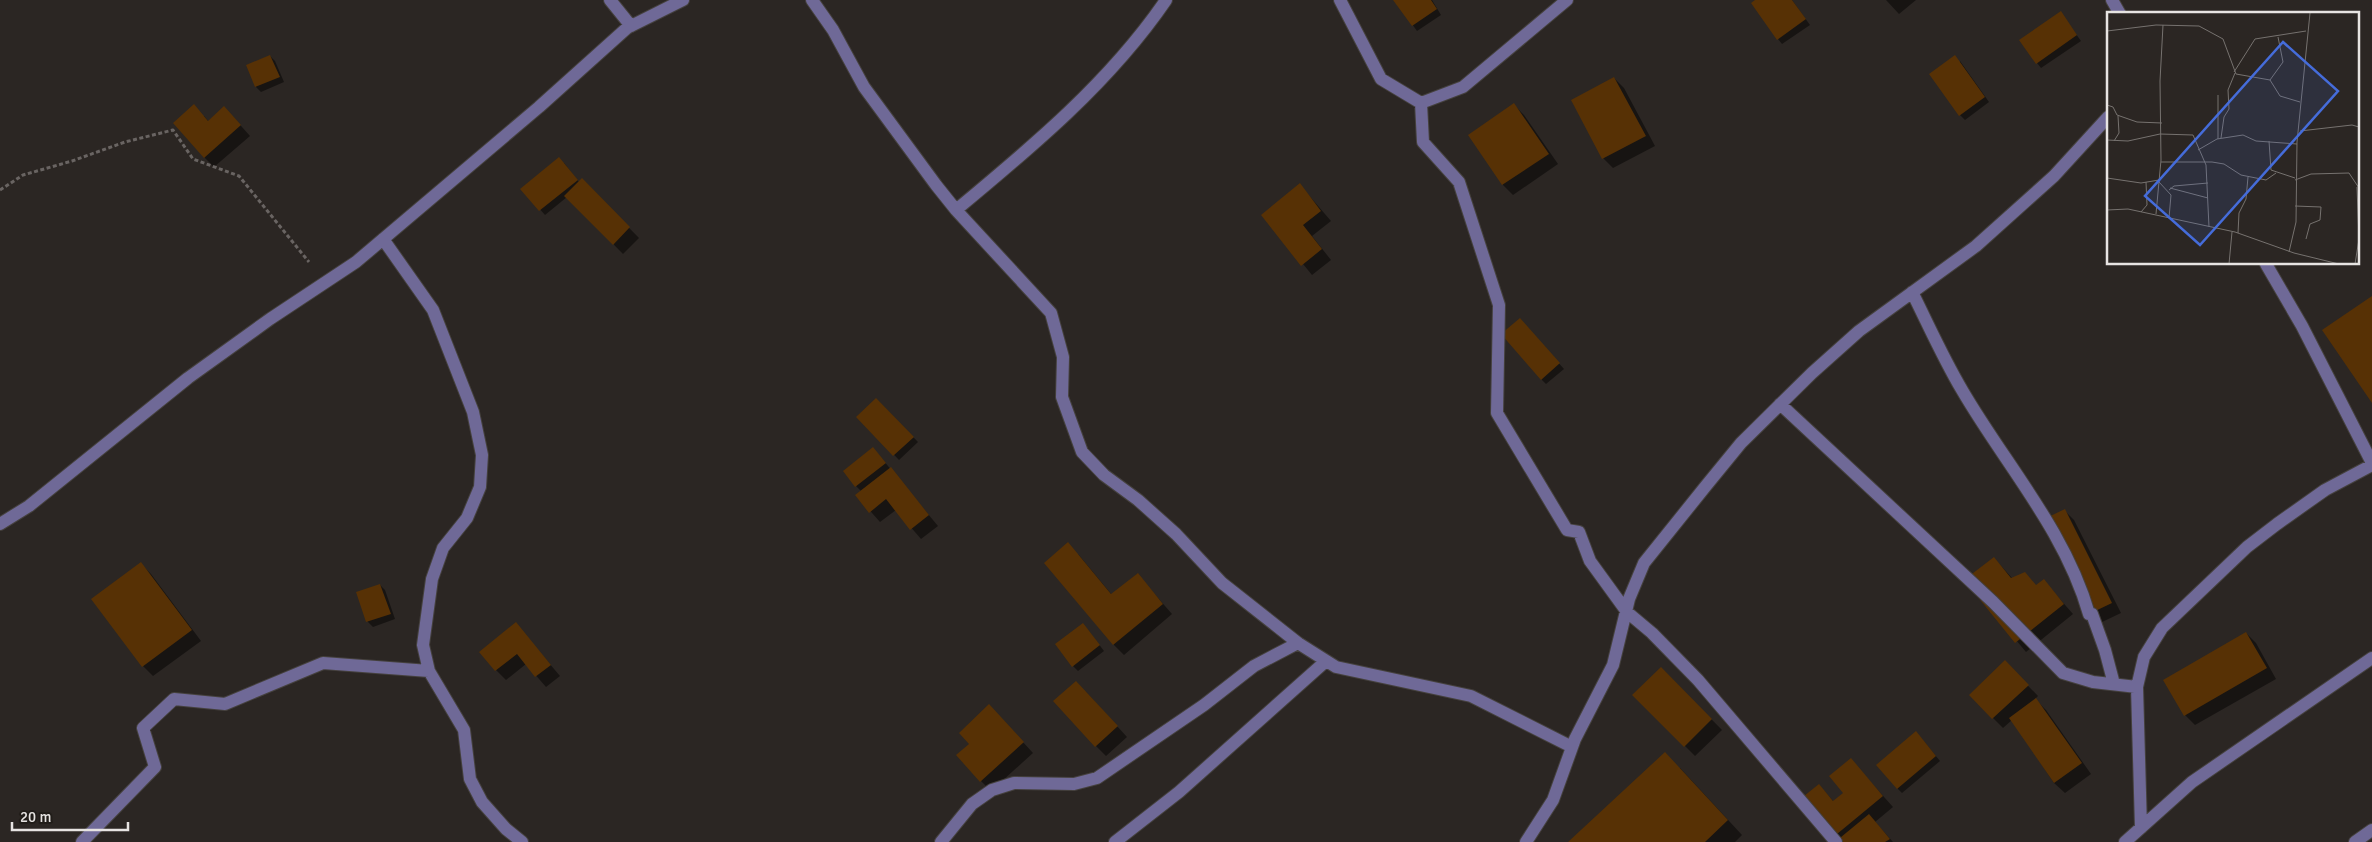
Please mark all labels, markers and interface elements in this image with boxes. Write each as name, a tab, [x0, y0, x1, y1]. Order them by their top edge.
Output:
inset map	[2107, 12, 2360, 265]
scale bar	[12, 800, 129, 832]
text: 20 m	[20, 808, 51, 826]

